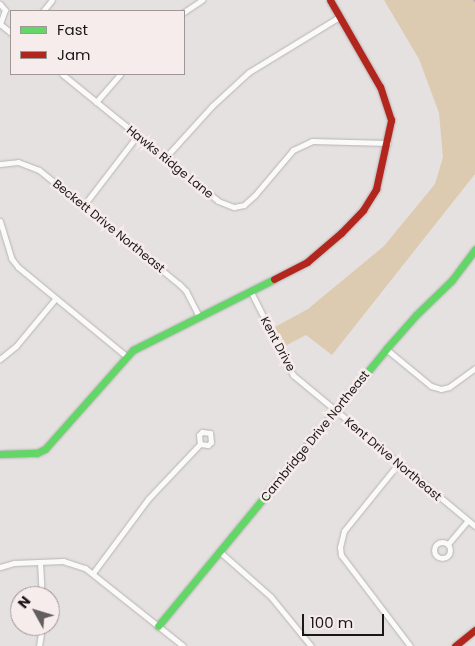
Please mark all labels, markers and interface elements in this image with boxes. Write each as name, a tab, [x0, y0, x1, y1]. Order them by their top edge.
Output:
legend	[10, 10, 185, 75]
text: Fast	[57, 19, 88, 40]
text: Jam	[57, 44, 91, 65]
street label: Hawks Ridge Lane	[124, 123, 216, 201]
street label: Beckett Drive Northeast	[50, 176, 168, 276]
street label: Kent Drive	[258, 314, 298, 374]
street label: Cambridge Drive Northeast	[258, 368, 372, 504]
street label: Kent Drive Northeast	[342, 414, 444, 504]
north arrow	[10, 586, 60, 636]
text: N	[13, 592, 35, 613]
scale bar	[305, 604, 388, 636]
text: 100 m	[310, 612, 353, 633]

